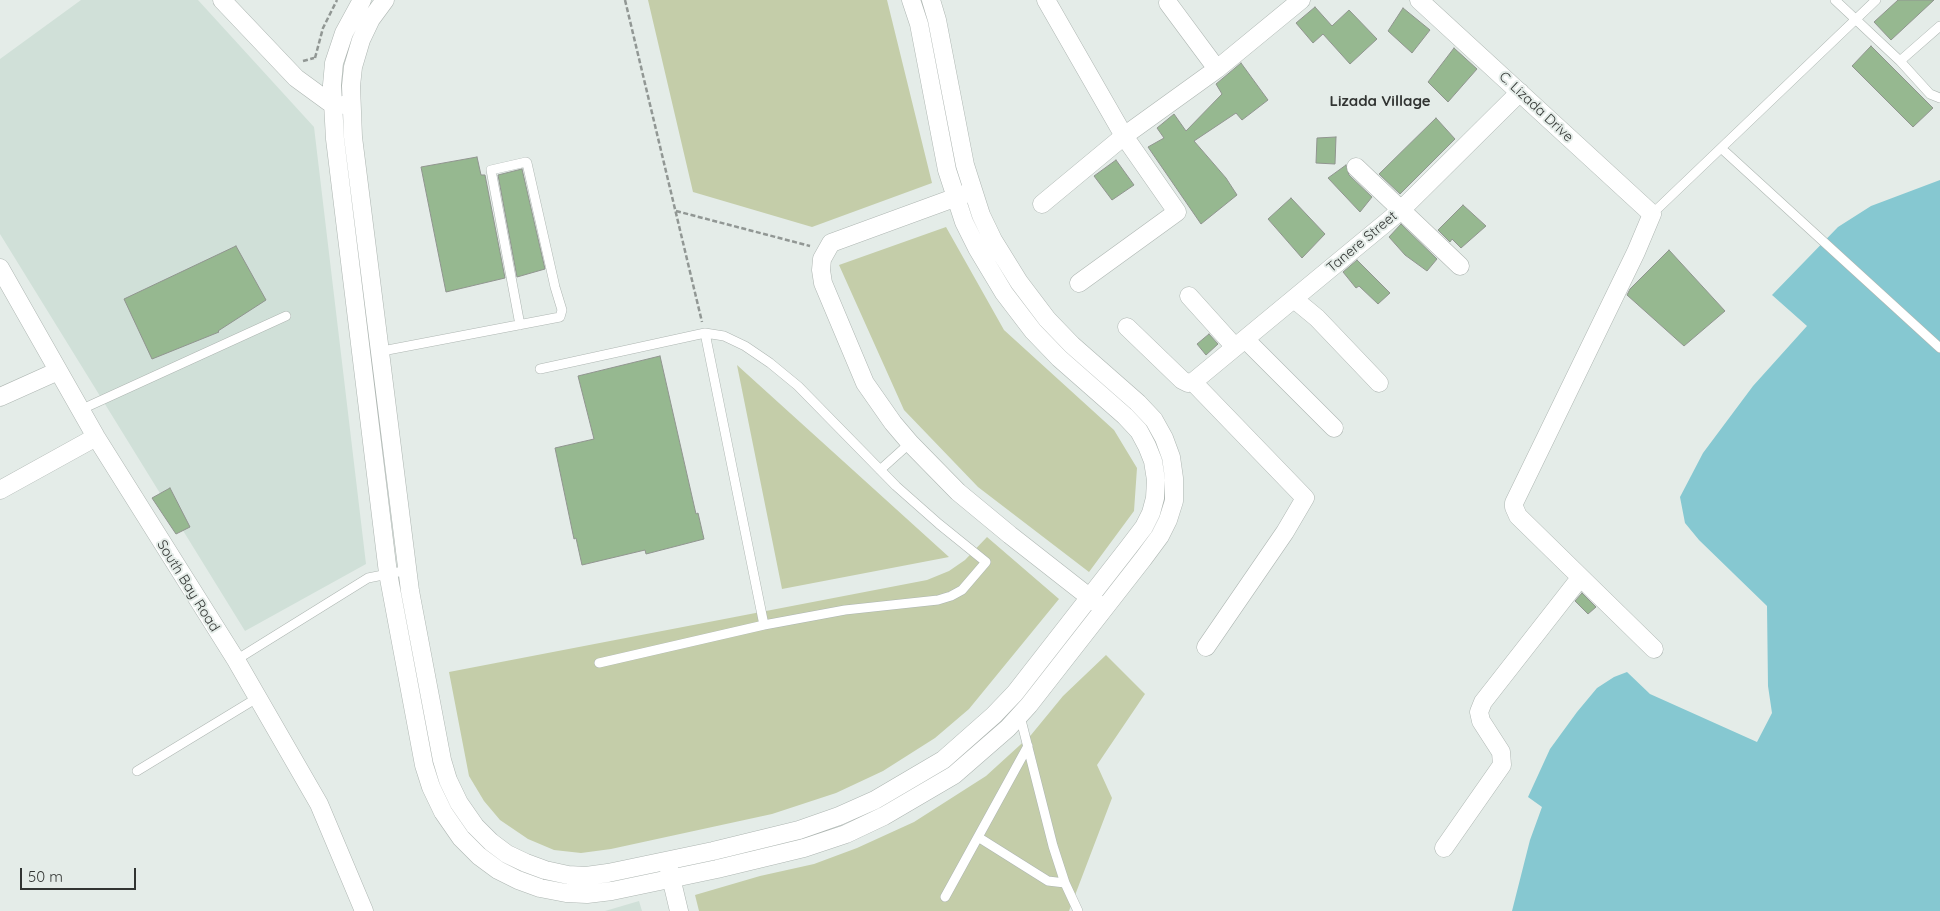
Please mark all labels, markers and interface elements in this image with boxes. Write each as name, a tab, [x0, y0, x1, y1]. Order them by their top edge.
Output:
street label: C. Lizada Drive	[1495, 68, 1577, 146]
district label: Lizada Village	[1329, 92, 1431, 110]
street label: Tanere Street	[1323, 208, 1401, 276]
street label: South Bay Road	[153, 537, 223, 635]
scale bar	[22, 858, 139, 890]
text: 50 m	[28, 867, 63, 886]

